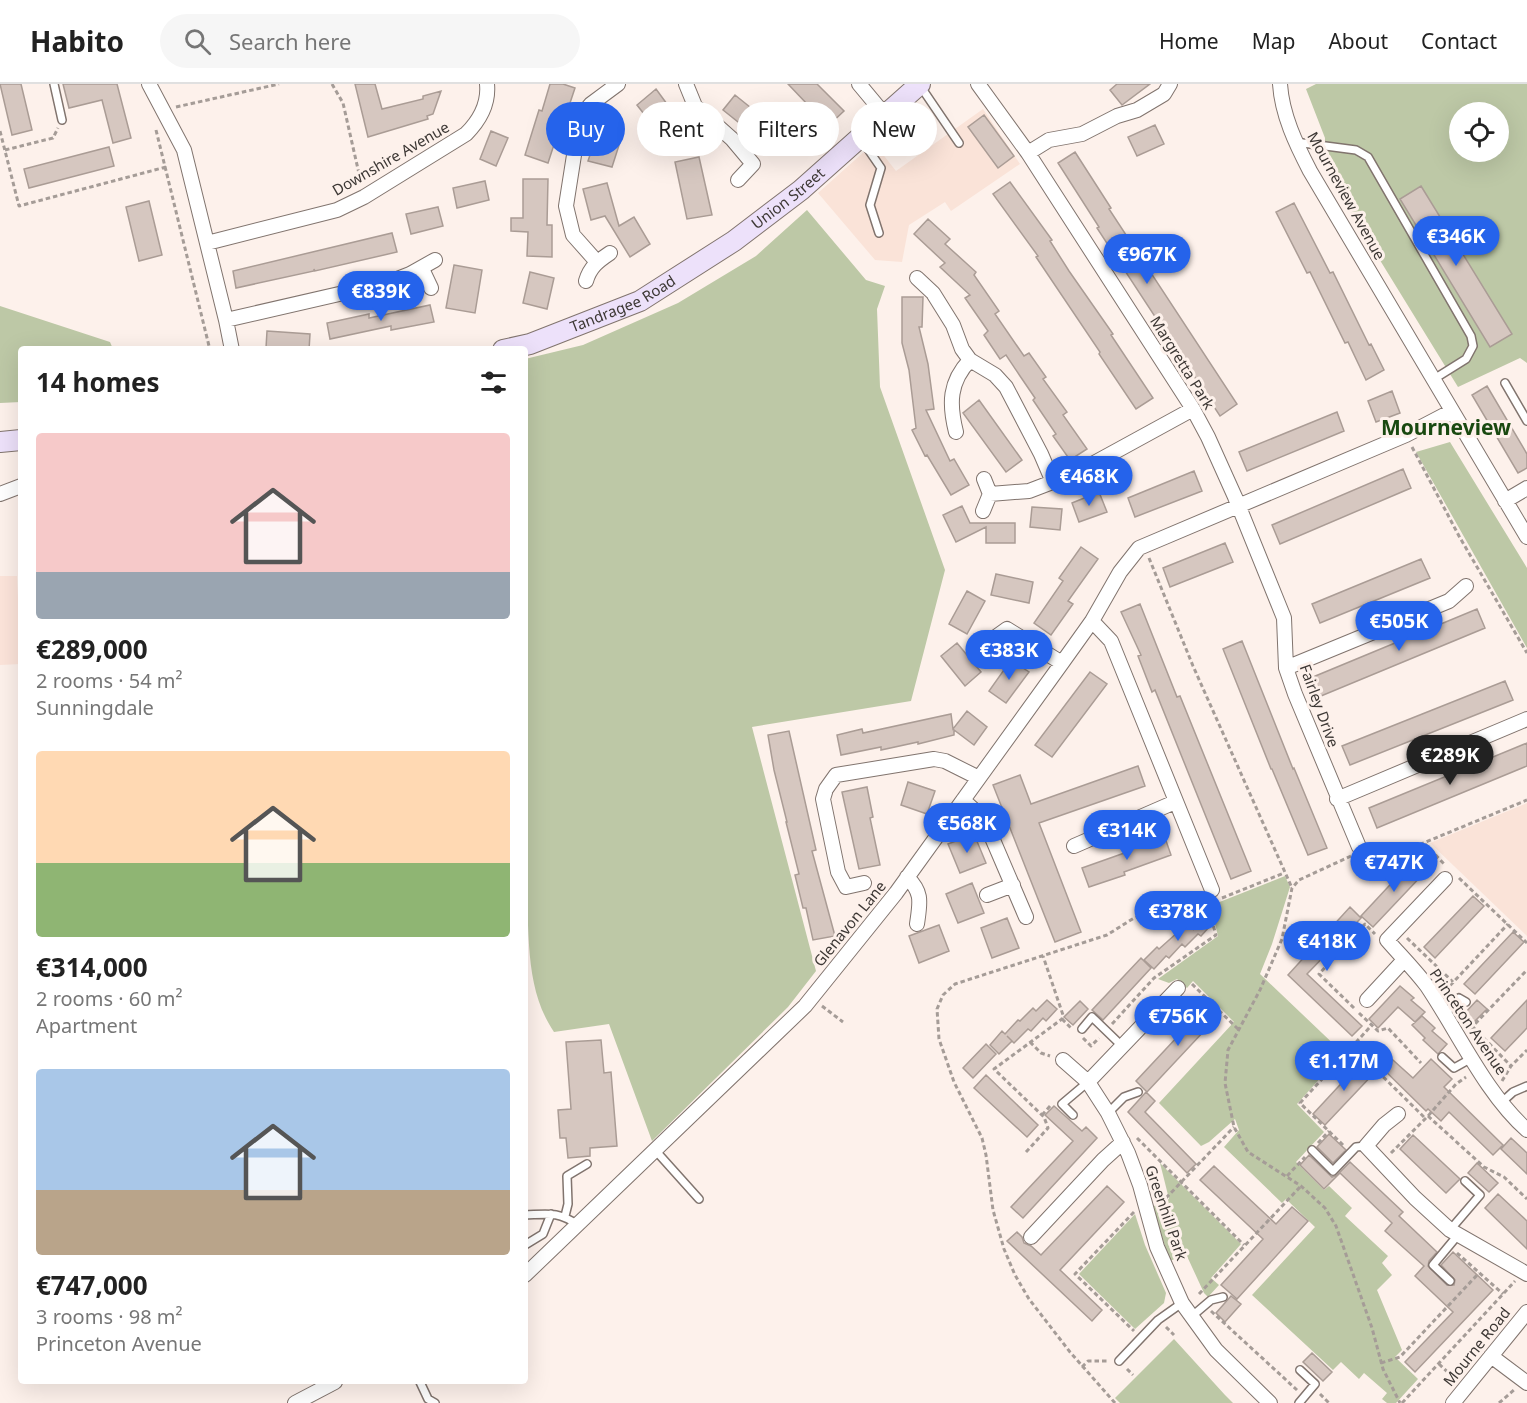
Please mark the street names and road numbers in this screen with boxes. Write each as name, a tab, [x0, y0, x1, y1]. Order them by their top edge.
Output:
street label: Downshire Avenue	[328, 116, 453, 200]
street label: Mourneview Avenue	[1303, 128, 1390, 263]
street label: Union Street	[747, 162, 829, 233]
street label: Tandragee Road	[567, 270, 679, 336]
street label: Margretta Park	[1146, 312, 1220, 413]
street label: Fairley Drive	[1296, 661, 1344, 750]
street label: Glenavon Lane	[808, 876, 890, 970]
street label: Princeton Avenue	[1426, 964, 1512, 1079]
street label: Greenhill Park	[1141, 1162, 1193, 1263]
street label: Mourne Road	[1438, 1303, 1514, 1390]

